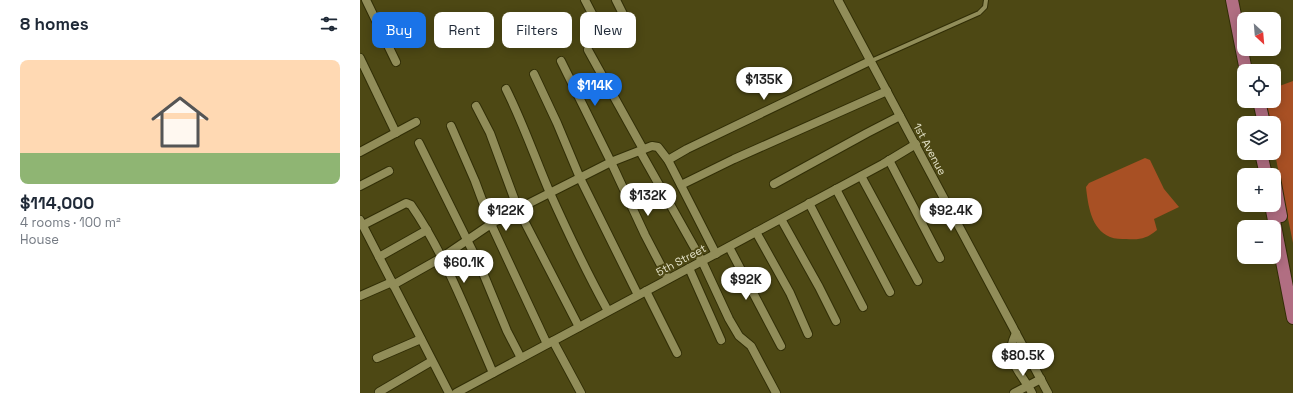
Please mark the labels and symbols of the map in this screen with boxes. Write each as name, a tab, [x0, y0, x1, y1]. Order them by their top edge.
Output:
north arrow	[1237, 12, 1281, 56]
pin: $135K	[736, 67, 792, 101]
pin: $114K	[567, 73, 623, 107]
street label: 1st Avenue	[910, 121, 950, 177]
pin: $132K	[620, 183, 676, 217]
pin: $122K	[478, 198, 534, 232]
pin: $92.4K	[918, 198, 984, 232]
street label: 5th Street	[654, 241, 708, 279]
pin: $60.1K	[431, 250, 497, 284]
pin: $92K	[722, 267, 770, 301]
pin: $80.5K	[990, 343, 1056, 377]

